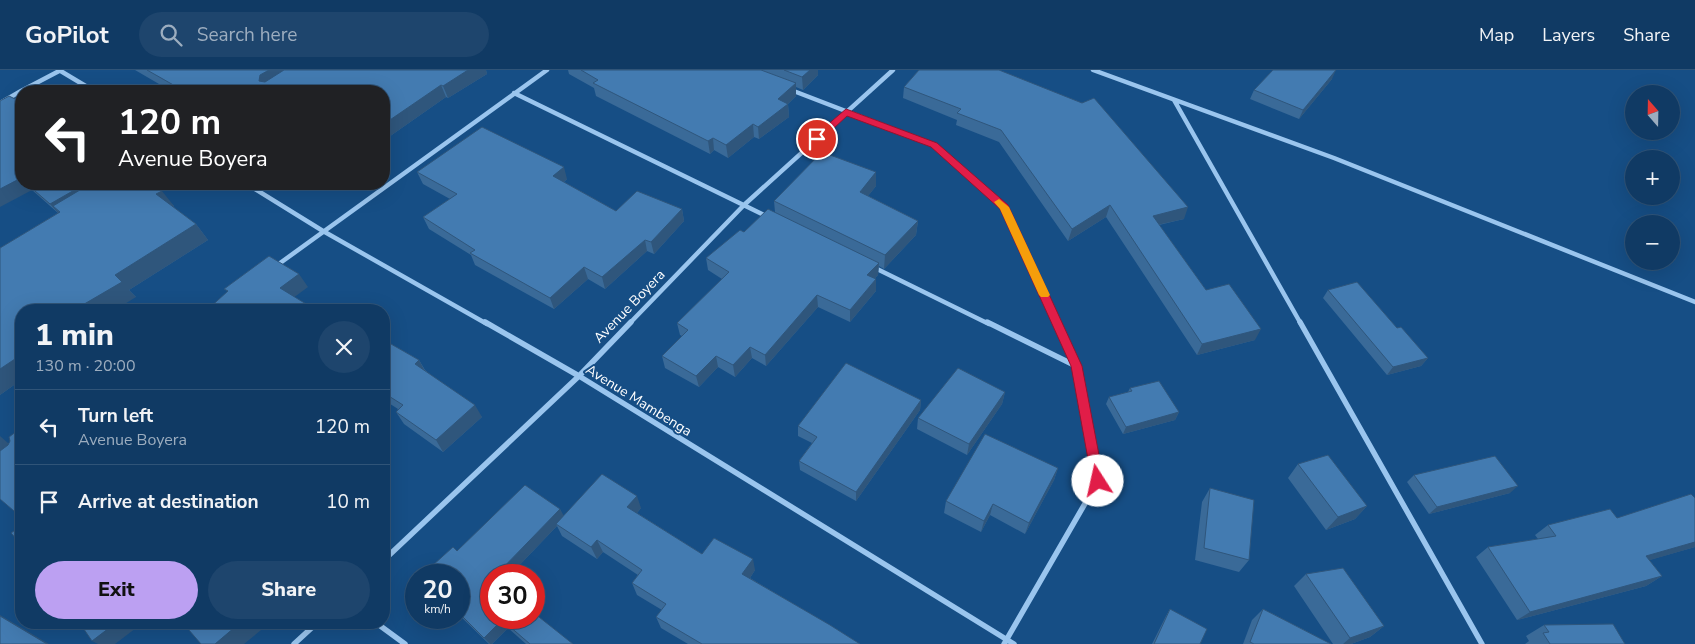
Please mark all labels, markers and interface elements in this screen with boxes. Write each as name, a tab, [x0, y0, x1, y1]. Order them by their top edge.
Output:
search box	[139, 12, 489, 57]
text: GoPilot	[25, 19, 109, 51]
icon: search	[157, 21, 185, 49]
text: Search here	[197, 22, 297, 48]
text: Map	[1479, 23, 1514, 47]
text: Layers	[1542, 23, 1595, 47]
text: Share	[1623, 23, 1670, 47]
north arrow	[1625, 85, 1680, 140]
map controls	[1625, 85, 1680, 270]
text: 120 m	[118, 99, 221, 146]
icon: left	[35, 105, 100, 170]
pin	[796, 118, 838, 160]
icon: arrive	[803, 125, 831, 153]
text: Avenue Boyera	[118, 144, 268, 174]
button: +	[1625, 150, 1680, 205]
button: −	[1625, 215, 1680, 270]
street label: Avenue Boyera	[589, 265, 669, 347]
text: 1 min	[35, 315, 114, 356]
button: close	[318, 321, 370, 373]
text: 130 m · 20:00	[35, 355, 136, 377]
street label: Avenue Mambenga	[582, 360, 695, 441]
text: Turn left	[78, 403, 153, 429]
icon: left	[35, 413, 63, 441]
text: 120 m	[315, 414, 370, 440]
text: Avenue Boyera	[78, 429, 187, 451]
position arrow	[1071, 454, 1123, 506]
icon: arrive	[35, 488, 63, 516]
text: Arrive at destination	[78, 489, 259, 515]
text: 10 m	[326, 489, 370, 515]
button: Exit	[35, 561, 198, 619]
button: Share	[208, 561, 370, 619]
speed limit sign: 30	[480, 564, 545, 629]
text: 20	[422, 573, 453, 607]
text: km/h	[424, 601, 451, 617]

